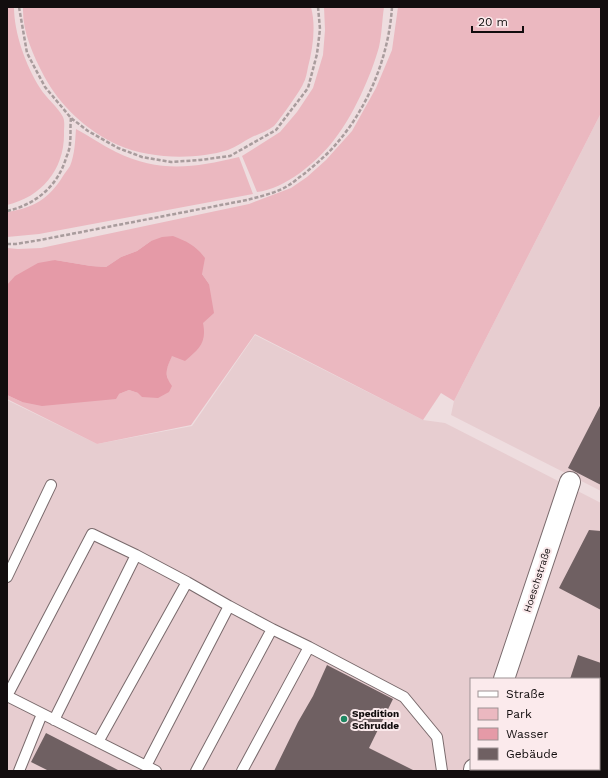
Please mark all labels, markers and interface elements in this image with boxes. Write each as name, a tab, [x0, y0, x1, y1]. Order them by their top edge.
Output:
scale bar	[472, 8, 523, 34]
text: 20 m	[478, 15, 508, 29]
street label: Hoeschstraße	[521, 546, 553, 614]
legend	[470, 678, 600, 770]
text: Straße	[506, 687, 545, 701]
text: Park	[506, 707, 532, 721]
place label: Spedition Schrudde	[352, 708, 399, 731]
marker: Spedition Schrudde	[339, 714, 349, 724]
text: Wasser	[506, 727, 548, 741]
text: Gebäude	[506, 747, 558, 761]

